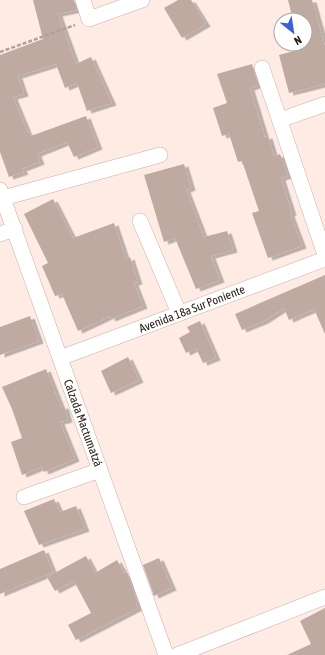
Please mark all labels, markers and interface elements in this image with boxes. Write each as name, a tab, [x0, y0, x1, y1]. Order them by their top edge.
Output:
north arrow	[273, 12, 313, 52]
text: N	[292, 34, 304, 47]
street label: Avenida 18a Sur Poniente	[137, 282, 247, 336]
street label: Calzada Mactumatzá	[61, 377, 105, 469]

